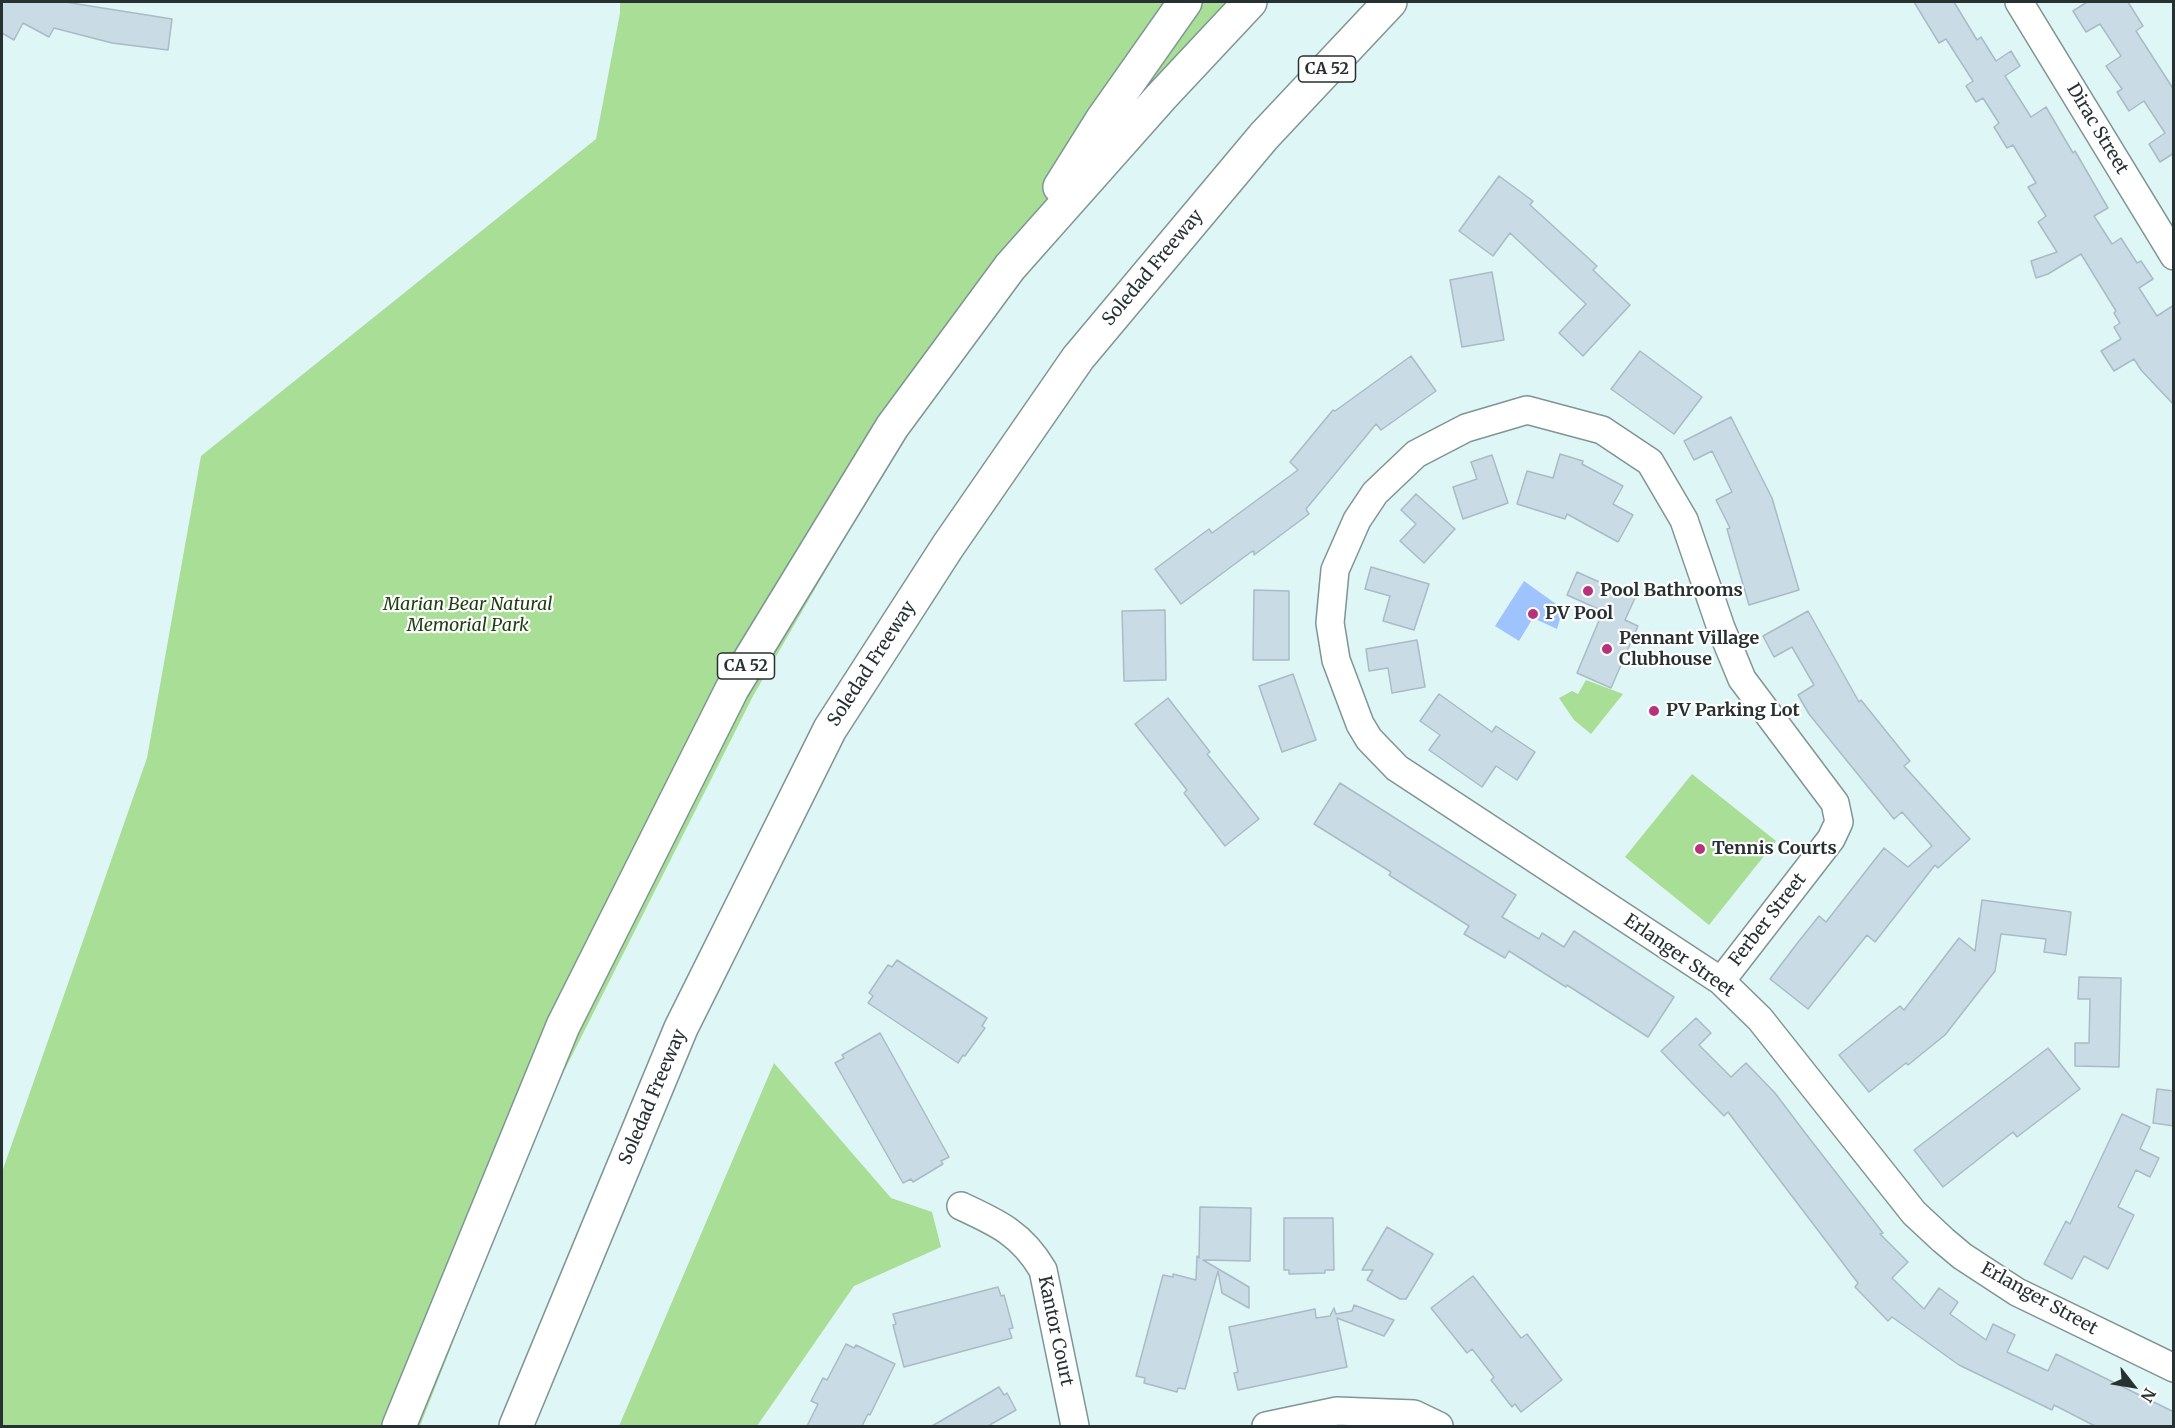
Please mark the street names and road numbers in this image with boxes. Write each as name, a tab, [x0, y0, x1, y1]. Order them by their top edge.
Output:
road number: CA 52	[1298, 56, 1356, 82]
street label: Dirac Street	[2062, 80, 2132, 178]
street label: Soledad Freeway	[1098, 206, 1208, 330]
street label: Soledad Freeway	[824, 597, 920, 731]
road number: CA 52	[718, 653, 774, 679]
street label: Ferber Street	[1725, 869, 1811, 971]
street label: Erlanger Street	[1620, 910, 1738, 1002]
street label: Soledad Freeway	[615, 1026, 691, 1168]
street label: Erlanger Street	[1977, 1258, 2101, 1340]
street label: Kantor Court	[1033, 1274, 1077, 1388]

